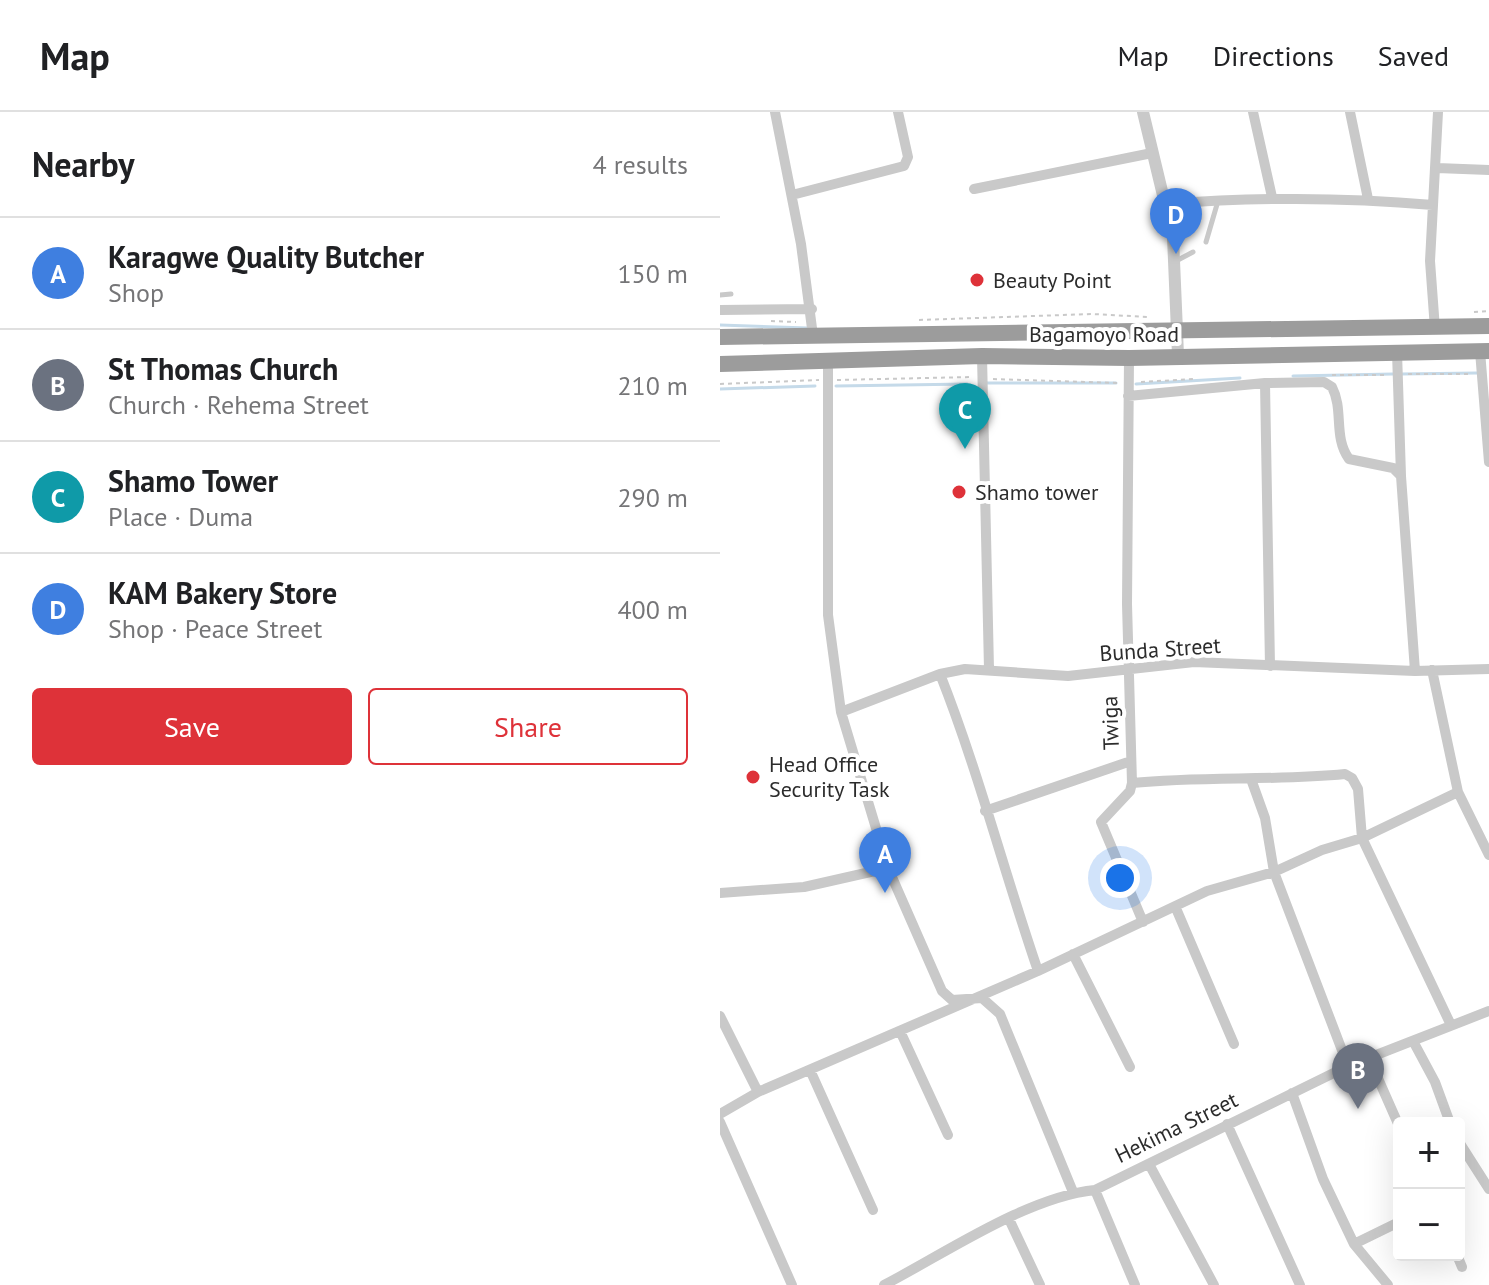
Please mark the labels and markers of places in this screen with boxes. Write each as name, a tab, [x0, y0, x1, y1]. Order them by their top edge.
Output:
pin: D	[1150, 188, 1202, 254]
place label: Beauty Point	[993, 266, 1112, 294]
marker: Beauty Point	[968, 271, 986, 289]
pin: C	[939, 383, 991, 449]
place label: Shamo tower	[975, 478, 1099, 506]
marker: Shamo tower	[950, 483, 968, 501]
place label: Head Office Security Task	[769, 750, 890, 803]
marker: Head Office Security Task	[744, 768, 762, 786]
pin: A	[859, 827, 911, 893]
pin: B	[1332, 1043, 1384, 1109]

